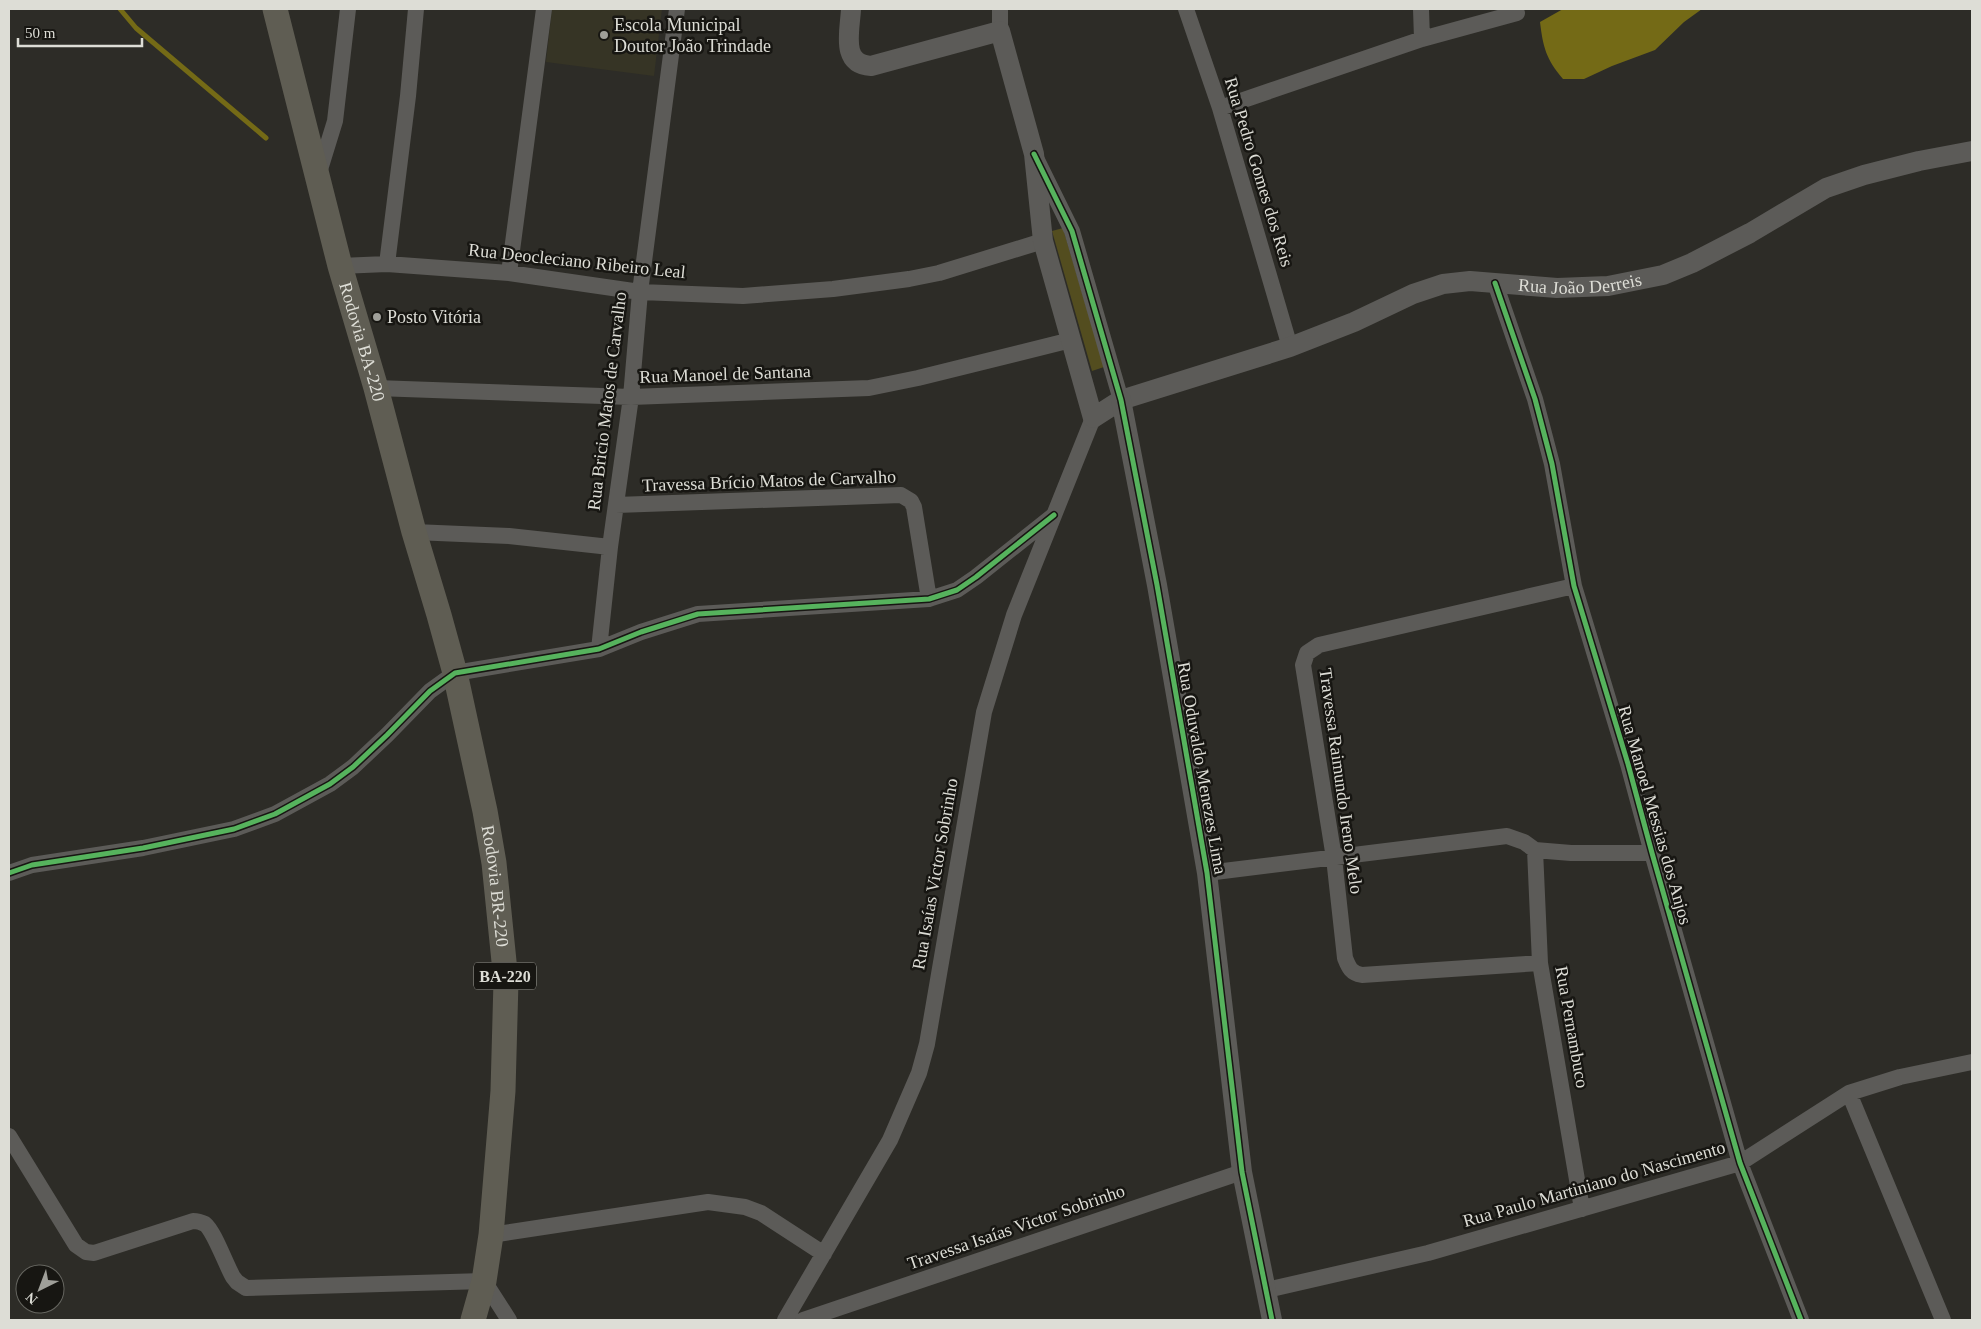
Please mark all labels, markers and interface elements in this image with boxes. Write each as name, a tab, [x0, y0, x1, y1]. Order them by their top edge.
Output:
scale bar	[18, 15, 141, 47]
place label: Escola Municipal Doutor João Trindade	[614, 15, 771, 56]
text: 50 m	[25, 25, 56, 41]
marker: Escola Municipal Doutor João Trindade	[598, 29, 610, 41]
street label: Rua Pedro Gomes dos Reis	[1221, 75, 1297, 269]
street label: Rua Deocleciano Ribeiro Leal	[467, 240, 687, 282]
street label: Rua João Derreis	[1517, 270, 1643, 298]
street label: Rodovia BA-220	[335, 280, 389, 404]
street label: Rua Bricio Matos de Carvalho	[584, 291, 630, 511]
place label: Posto Vitória	[387, 307, 481, 327]
marker: Posto Vitória	[371, 311, 383, 323]
street label: Rua Manoel de Santana	[639, 361, 811, 387]
street label: Travessa Brício Matos de Carvalho	[642, 467, 896, 495]
street label: Rua Oduvaldo Menezes Lima	[1173, 660, 1231, 876]
street label: Travessa Raimundo Ireno Melo	[1315, 667, 1367, 895]
street label: Rua Manoel Messias dos Anjos	[1614, 703, 1696, 927]
street label: Rua Isaías Victor Sobrinho	[908, 777, 962, 971]
street label: Rodovia BR-220	[478, 824, 512, 948]
road number: BA-220	[474, 962, 536, 989]
street label: Rua Pernambuco	[1551, 964, 1593, 1090]
street label: Rua Paulo Martiniano do Nascimento	[1461, 1137, 1727, 1231]
street label: Travessa Isaías Victor Sobrinho	[905, 1180, 1127, 1274]
north arrow	[15, 1264, 65, 1314]
text: N	[23, 1289, 40, 1307]

